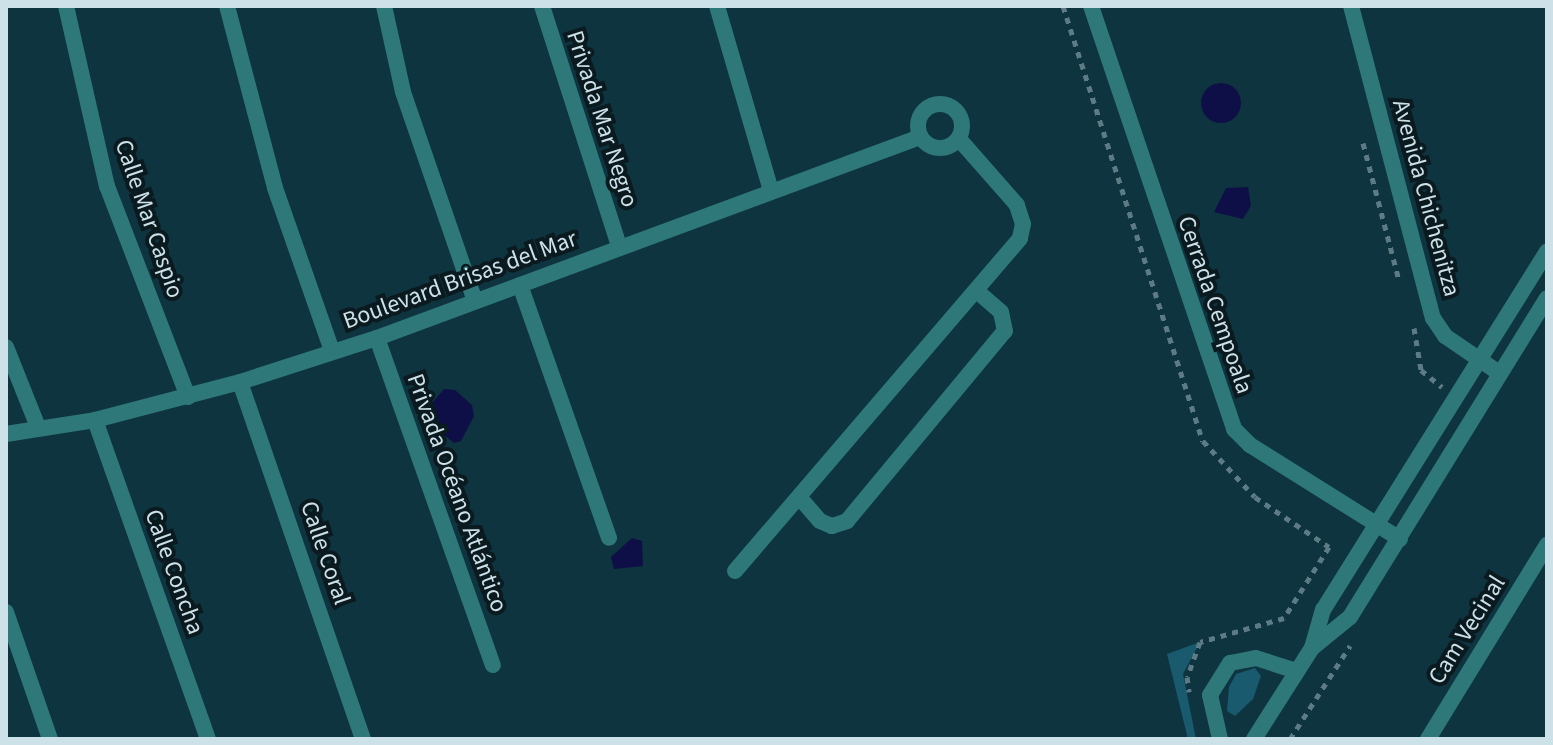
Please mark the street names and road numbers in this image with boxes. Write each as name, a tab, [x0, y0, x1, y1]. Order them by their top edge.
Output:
street label: Privada Mar Negro	[560, 27, 644, 211]
street label: Avenida Chichenitza	[1386, 96, 1466, 300]
street label: Calle Mar Caspio	[108, 136, 190, 302]
street label: Cerrada Cempoala	[1171, 212, 1259, 398]
street label: Boulevard Brisas del Mar	[339, 224, 581, 336]
street label: Privada Océano Atlántico	[400, 370, 514, 616]
street label: Calle Coral	[294, 498, 356, 608]
street label: Calle Concha	[138, 506, 210, 638]
street label: Cam Vecinal	[1422, 570, 1512, 690]

